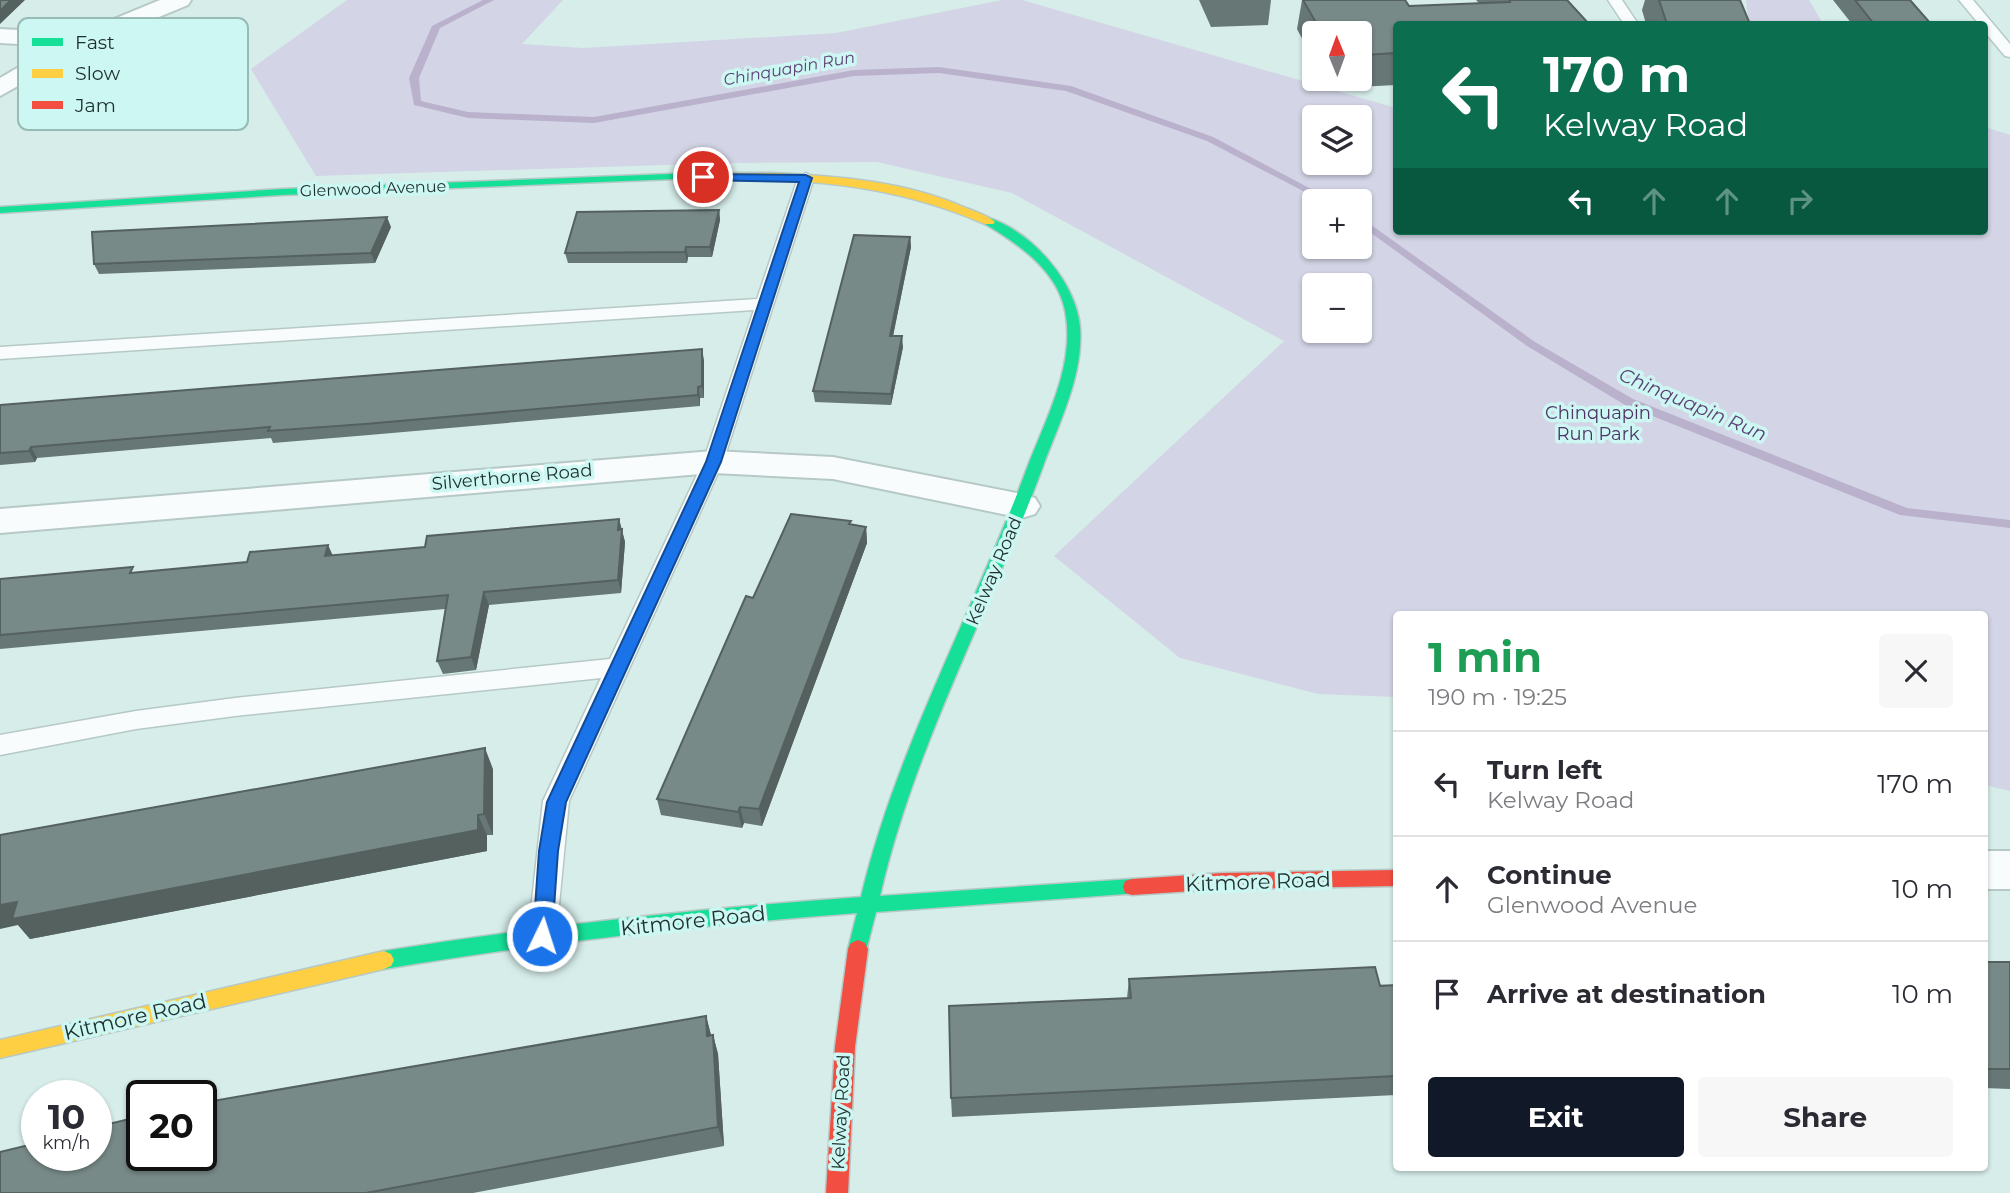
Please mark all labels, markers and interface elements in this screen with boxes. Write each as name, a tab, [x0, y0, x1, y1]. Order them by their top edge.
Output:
legend	[18, 18, 248, 130]
north arrow	[1302, 21, 1372, 91]
map controls	[1302, 21, 1372, 343]
text: Fast	[75, 31, 115, 54]
text: 170 m	[1543, 45, 1690, 104]
water label: Chinquapin Run	[722, 48, 856, 89]
icon: left	[1428, 49, 1519, 140]
text: Slow	[75, 62, 120, 85]
text: Jam	[74, 94, 116, 117]
button: layers	[1302, 105, 1372, 175]
text: Kelway Road	[1543, 105, 1748, 144]
pin	[673, 147, 733, 207]
icon: arrive	[684, 158, 722, 196]
street label: Glenwood Avenue	[300, 176, 446, 201]
icon: left	[1562, 182, 1600, 220]
icon: ahead	[1635, 182, 1673, 220]
icon: ahead	[1708, 182, 1746, 220]
icon: right	[1781, 182, 1819, 220]
button: +	[1302, 189, 1372, 259]
button: −	[1302, 273, 1372, 343]
water label: Chinquapin Run	[1616, 363, 1770, 446]
park label: Chinquapin Run Park	[1545, 402, 1651, 445]
street label: Silverthorne Road	[431, 459, 593, 495]
street label: Kelway Road	[961, 514, 1027, 628]
text: 1 min	[1428, 631, 1542, 683]
button: close	[1879, 634, 1953, 708]
text: 190 m · 19:25	[1428, 683, 1567, 711]
text: Turn left	[1487, 754, 1603, 786]
icon: left	[1428, 765, 1466, 803]
text: 170 m	[1877, 768, 1953, 800]
text: Kelway Road	[1487, 786, 1634, 814]
text: Continue	[1487, 859, 1612, 891]
street label: Kitmore Road	[1185, 866, 1331, 897]
icon: ahead	[1428, 870, 1466, 908]
text: 10 m	[1892, 873, 1953, 905]
text: Glenwood Avenue	[1487, 891, 1697, 919]
position arrow	[505, 899, 579, 973]
street label: Kitmore Road	[619, 900, 767, 941]
icon: arrive	[1428, 975, 1466, 1013]
text: Arrive at destination	[1487, 978, 1766, 1010]
text: 10 m	[1892, 978, 1953, 1010]
street label: Kitmore Road	[61, 988, 209, 1045]
street label: Kelway Road	[827, 1054, 855, 1170]
button: Exit	[1428, 1077, 1684, 1157]
button: Share	[1698, 1077, 1953, 1157]
speed limit sign: 20	[126, 1080, 217, 1171]
text: 10	[48, 1095, 85, 1138]
text: km/h	[42, 1132, 91, 1154]

